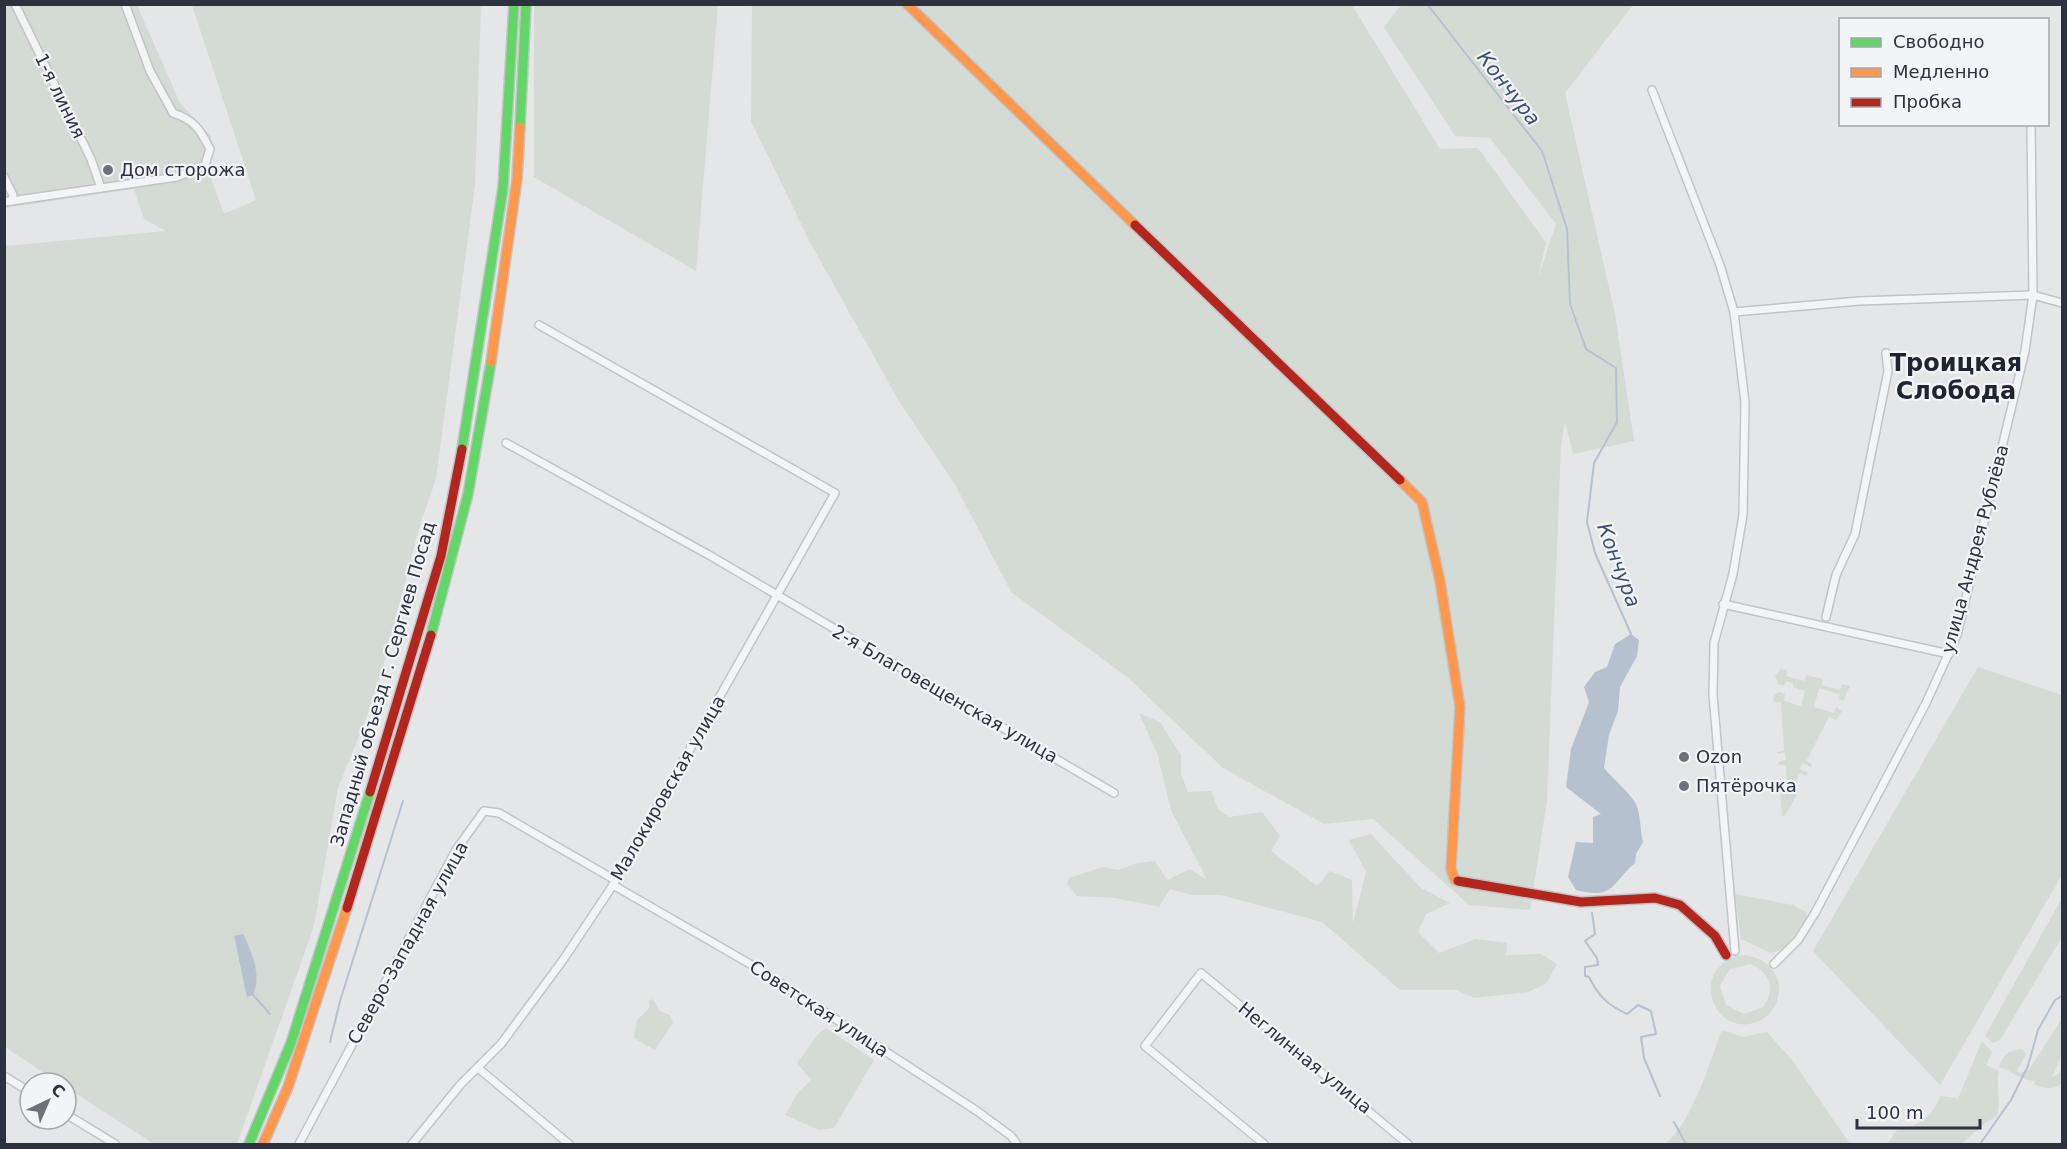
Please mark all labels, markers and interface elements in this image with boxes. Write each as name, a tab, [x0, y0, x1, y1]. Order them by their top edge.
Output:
legend	[1839, 18, 2049, 126]
text: Свободно	[1893, 31, 1985, 52]
water label: Кончура	[1472, 46, 1546, 130]
street label: 1-я линия	[31, 50, 90, 142]
text: Медленно	[1893, 61, 1989, 82]
text: Пробка	[1893, 91, 1962, 112]
place label: Дом сторожа	[120, 159, 245, 180]
marker: Дом сторожа	[101, 163, 115, 177]
district label: Троицкая Слобода	[1890, 349, 2022, 405]
street label: улица Андрея Рублёва	[1937, 442, 2013, 656]
street label: Западный объезд г. Сергиев Посад	[326, 519, 439, 849]
water label: Кончура	[1592, 520, 1646, 610]
street label: 2-я Благовещенская улица	[829, 620, 1062, 767]
street label: Малокировская улица	[606, 691, 729, 884]
place label: Ozon	[1696, 746, 1742, 767]
marker: Ozon	[1677, 750, 1691, 764]
place label: Пятёрочка	[1696, 775, 1797, 796]
marker: Пятёрочка	[1677, 779, 1691, 793]
street label: Северо-Западная улица	[343, 838, 472, 1048]
street label: Советская улица	[746, 956, 893, 1061]
street label: Неглинная улица	[1234, 997, 1376, 1118]
north arrow	[18, 1071, 78, 1131]
text: С	[47, 1080, 69, 1101]
scale bar	[1857, 1092, 1980, 1130]
text: 100 m	[1866, 1102, 1924, 1123]

